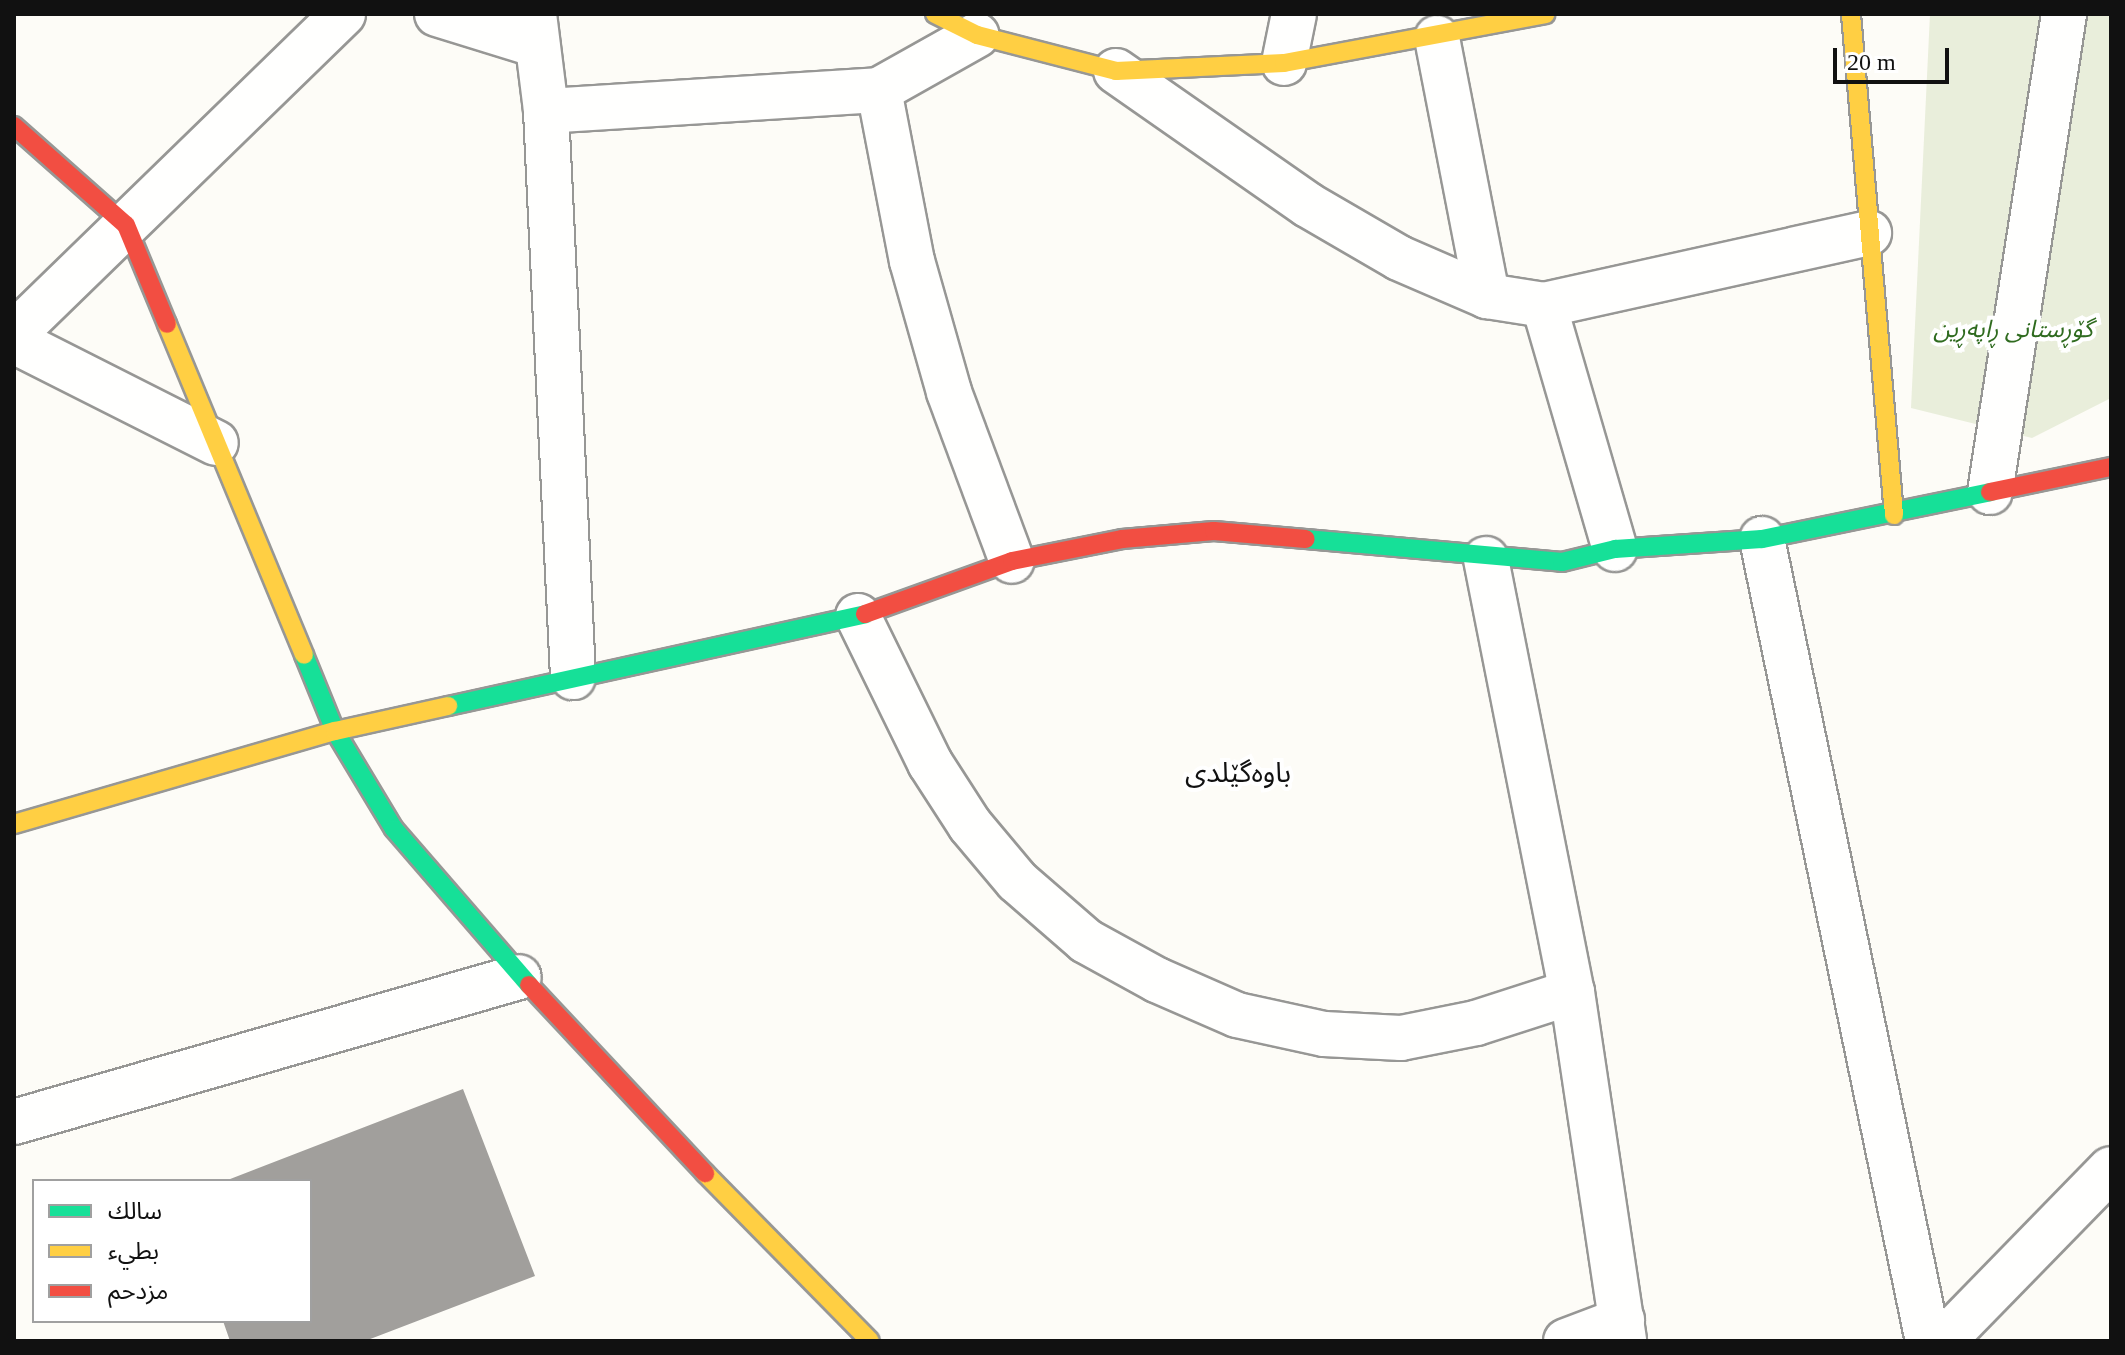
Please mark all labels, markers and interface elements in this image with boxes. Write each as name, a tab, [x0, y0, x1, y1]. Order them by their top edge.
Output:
scale bar	[1837, 32, 1953, 82]
text: 20 m	[1847, 49, 1896, 75]
park label: گۆڕستانی ڕاپەڕین	[1933, 316, 2093, 344]
district label: باوەگێلدی	[1185, 756, 1291, 790]
legend	[32, 1179, 312, 1323]
text: سالك	[108, 1198, 162, 1224]
text: بطيء	[108, 1238, 159, 1264]
text: مزدحم	[108, 1278, 168, 1304]

